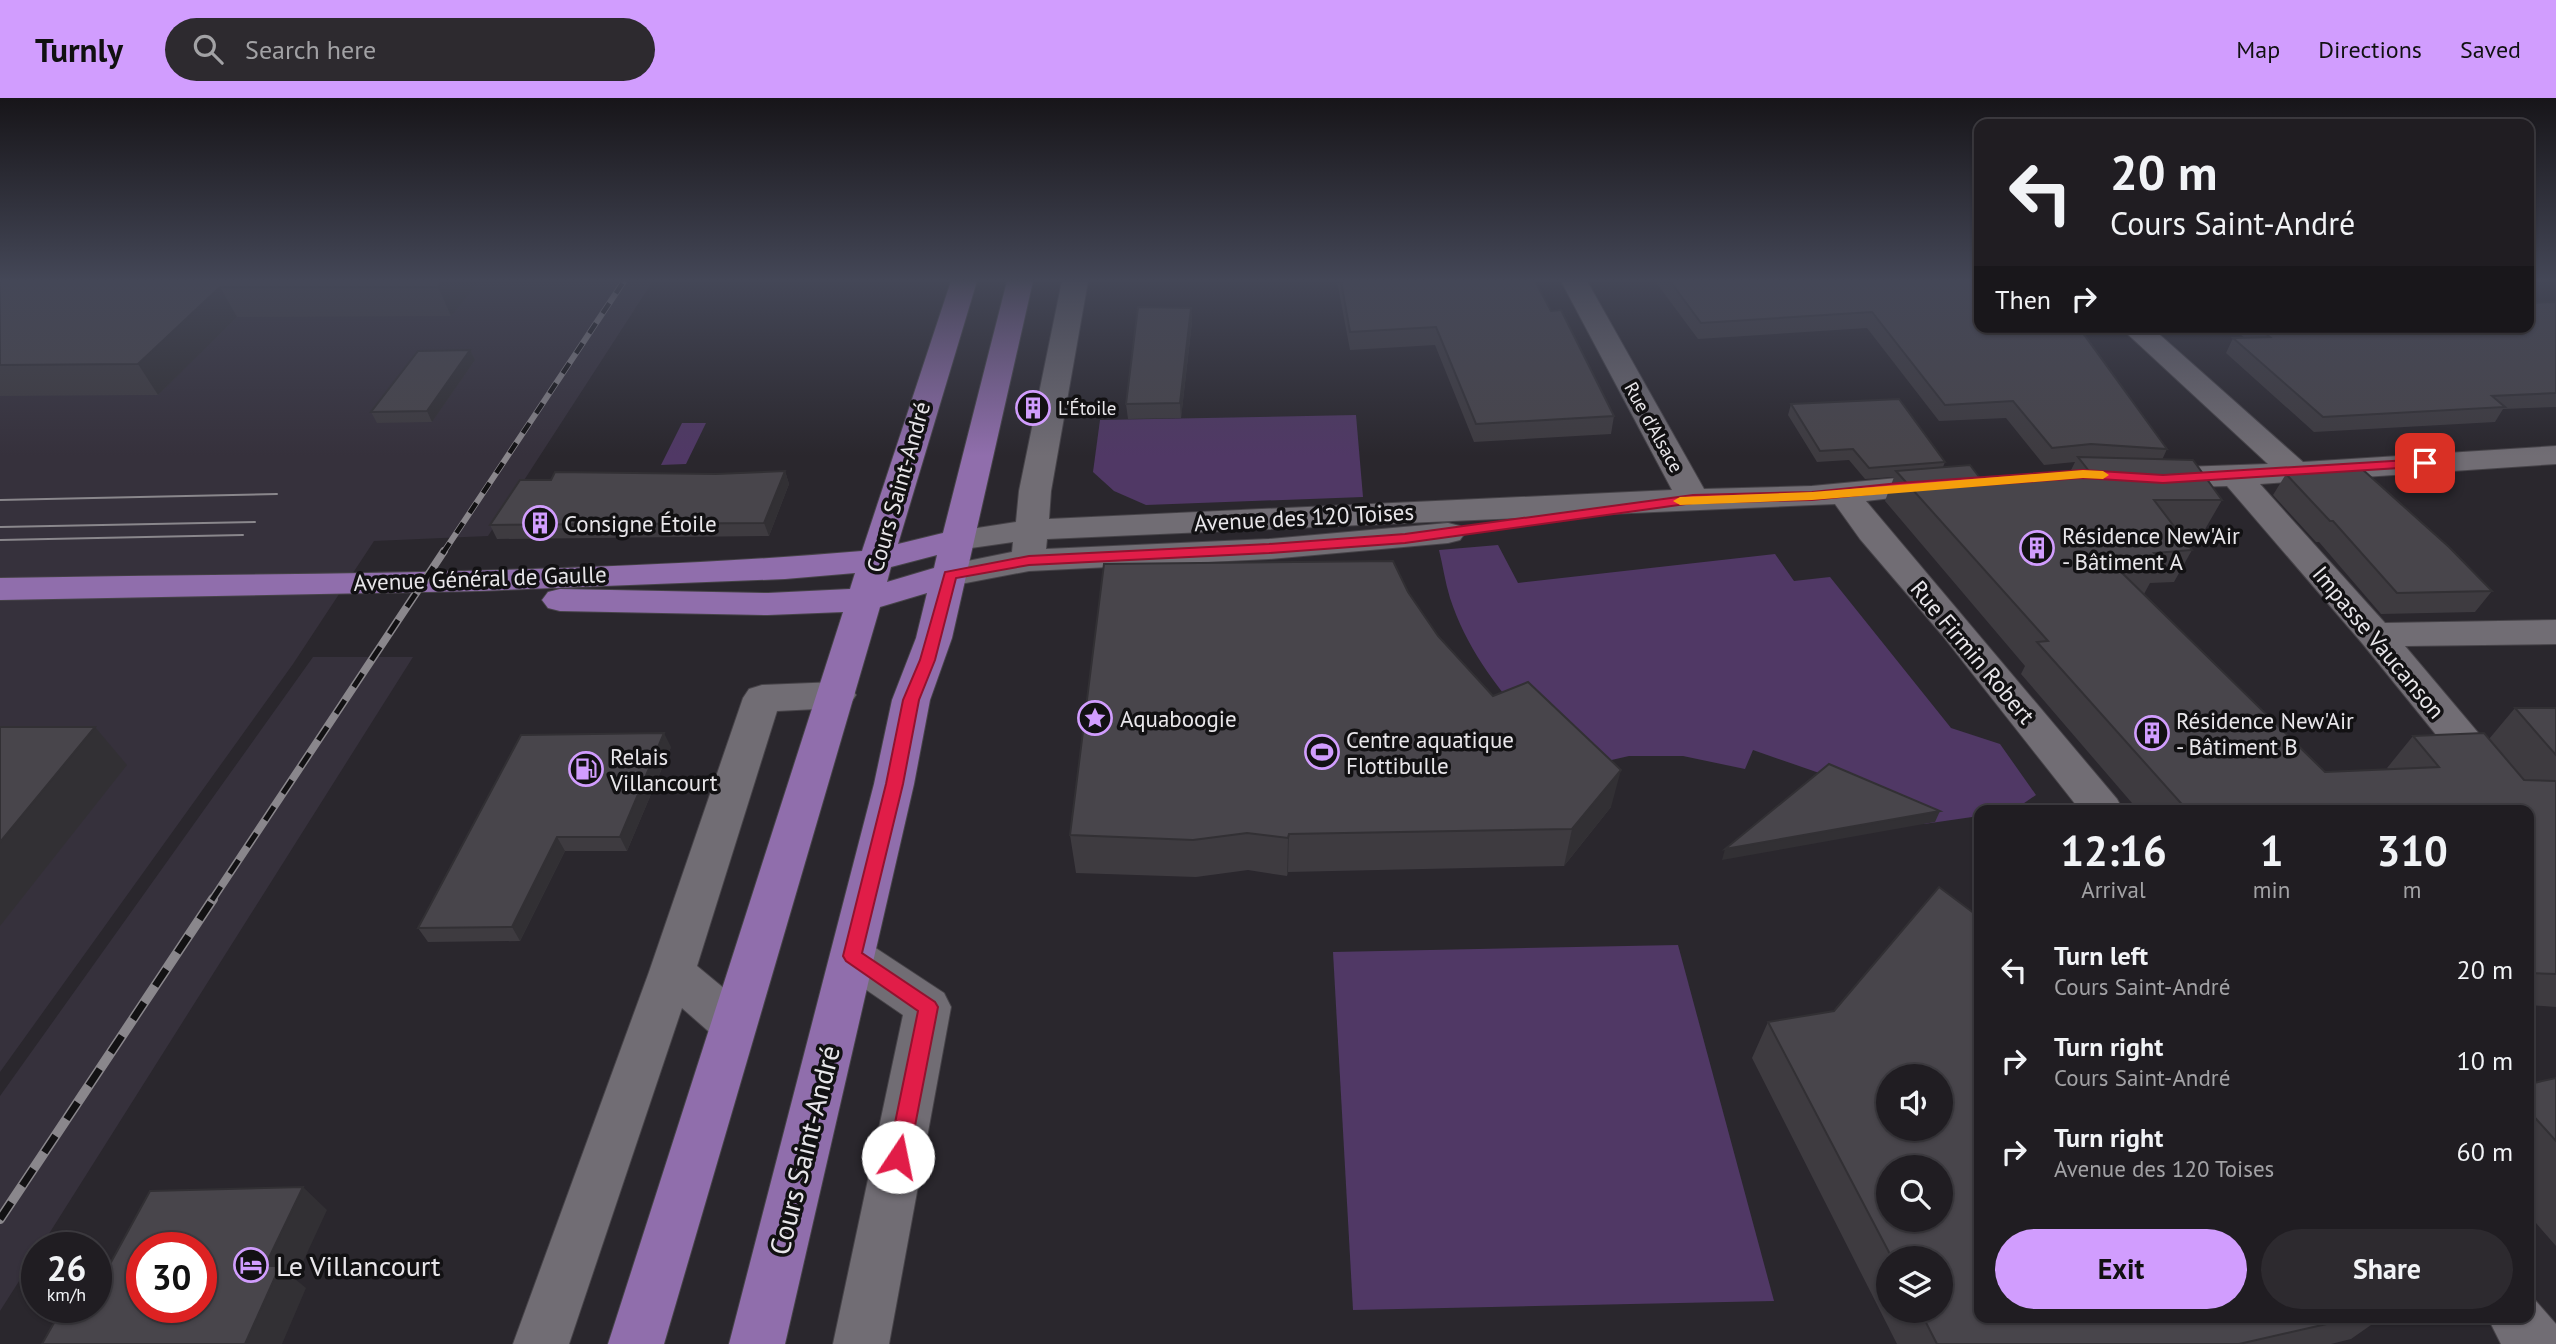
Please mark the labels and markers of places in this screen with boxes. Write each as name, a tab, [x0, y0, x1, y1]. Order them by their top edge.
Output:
building icon: L'Étoile	[1014, 389, 1052, 427]
place label: L'Étoile	[1058, 396, 1117, 420]
pin	[2395, 433, 2455, 493]
building icon: Consigne Étoile	[521, 504, 559, 542]
place label: Consigne Étoile	[564, 509, 717, 538]
place label: Résidence New'Air - Bâtiment A	[2062, 521, 2240, 576]
building icon: Résidence New'Air - Bâtiment A	[2018, 529, 2056, 567]
place icon: Aquaboogie	[1076, 699, 1114, 737]
place label: Aquaboogie	[1120, 704, 1237, 733]
place label: Résidence New'Air - Bâtiment B	[2176, 706, 2354, 761]
building icon: Résidence New'Air - Bâtiment B	[2133, 714, 2171, 752]
place label: Centre aquatique Flottibulle	[1346, 725, 1514, 780]
sports icon: Centre aquatique Flottibulle	[1303, 733, 1341, 771]
place label: Relais Villancourt	[609, 742, 718, 797]
fuel station icon: Relais Villancourt	[567, 750, 605, 788]
hotel icon: Le Villancourt	[232, 1246, 270, 1284]
place label: Le Villancourt	[276, 1247, 441, 1284]

